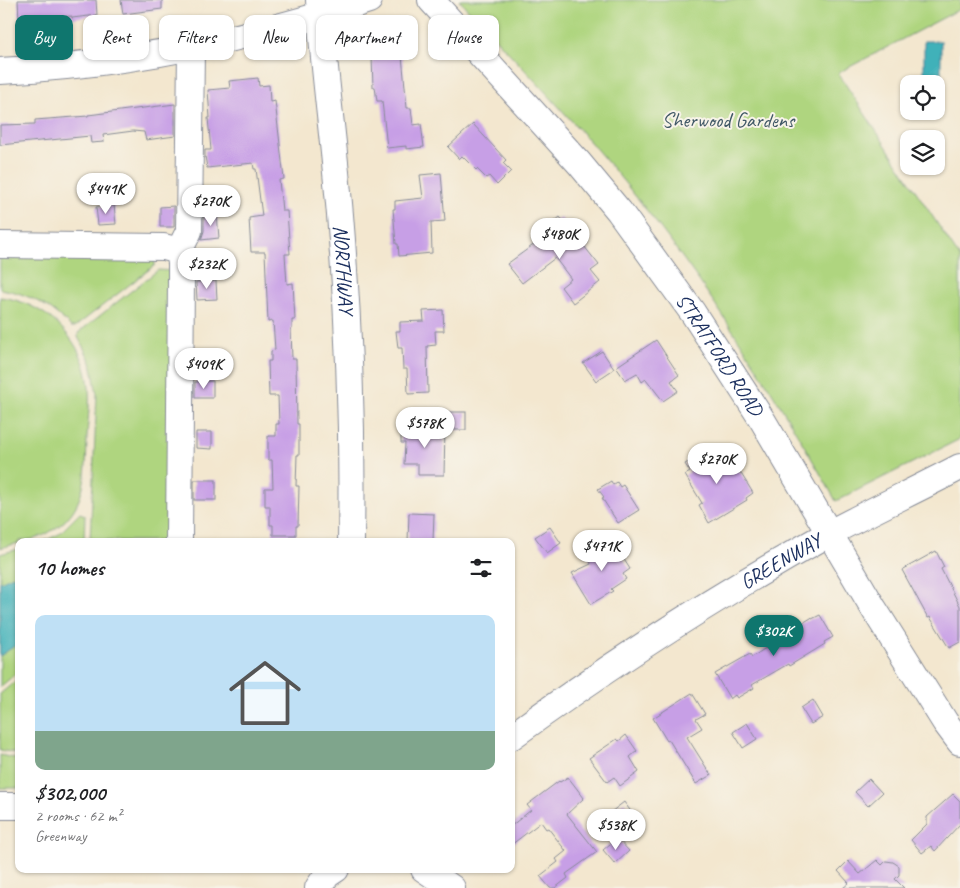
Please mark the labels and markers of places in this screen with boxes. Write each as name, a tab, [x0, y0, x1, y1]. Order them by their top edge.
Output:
pin: $441K	[71, 172, 141, 215]
pin: $270K	[176, 184, 246, 227]
pin: $480K	[525, 218, 595, 260]
pin: $232K	[172, 248, 242, 290]
pin: $409K	[169, 348, 239, 390]
pin: $578K	[390, 406, 460, 449]
pin: $270K	[682, 442, 752, 485]
pin: $471K	[567, 530, 637, 572]
pin: $302K	[739, 614, 809, 657]
pin: $538K	[581, 808, 651, 851]

